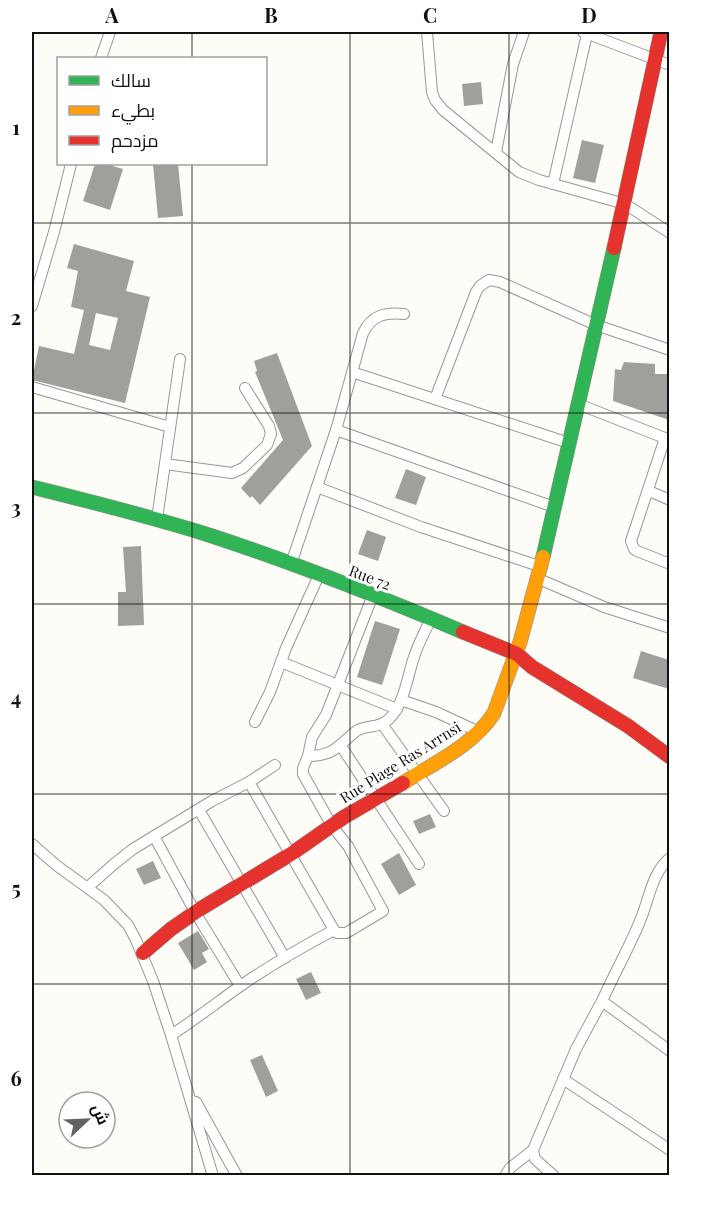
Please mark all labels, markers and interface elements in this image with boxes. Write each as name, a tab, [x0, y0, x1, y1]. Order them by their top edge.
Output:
text: A	[104, 1, 119, 28]
text: B	[264, 1, 278, 28]
text: C	[423, 1, 437, 28]
text: D	[581, 1, 597, 28]
legend	[57, 57, 267, 165]
text: سالك	[111, 68, 151, 92]
text: بطيء	[111, 98, 155, 125]
text: 1	[12, 113, 20, 140]
text: مزدحم	[111, 128, 159, 153]
text: 2	[11, 303, 21, 330]
text: 3	[11, 493, 21, 520]
street label: Rue 72	[346, 560, 394, 594]
text: 4	[11, 683, 21, 710]
street label: Rue Plage Ras Arrnsi	[336, 716, 465, 807]
text: 5	[11, 874, 21, 901]
text: 6	[10, 1064, 22, 1091]
north arrow	[57, 1090, 117, 1150]
text: ش	[88, 1100, 115, 1127]

